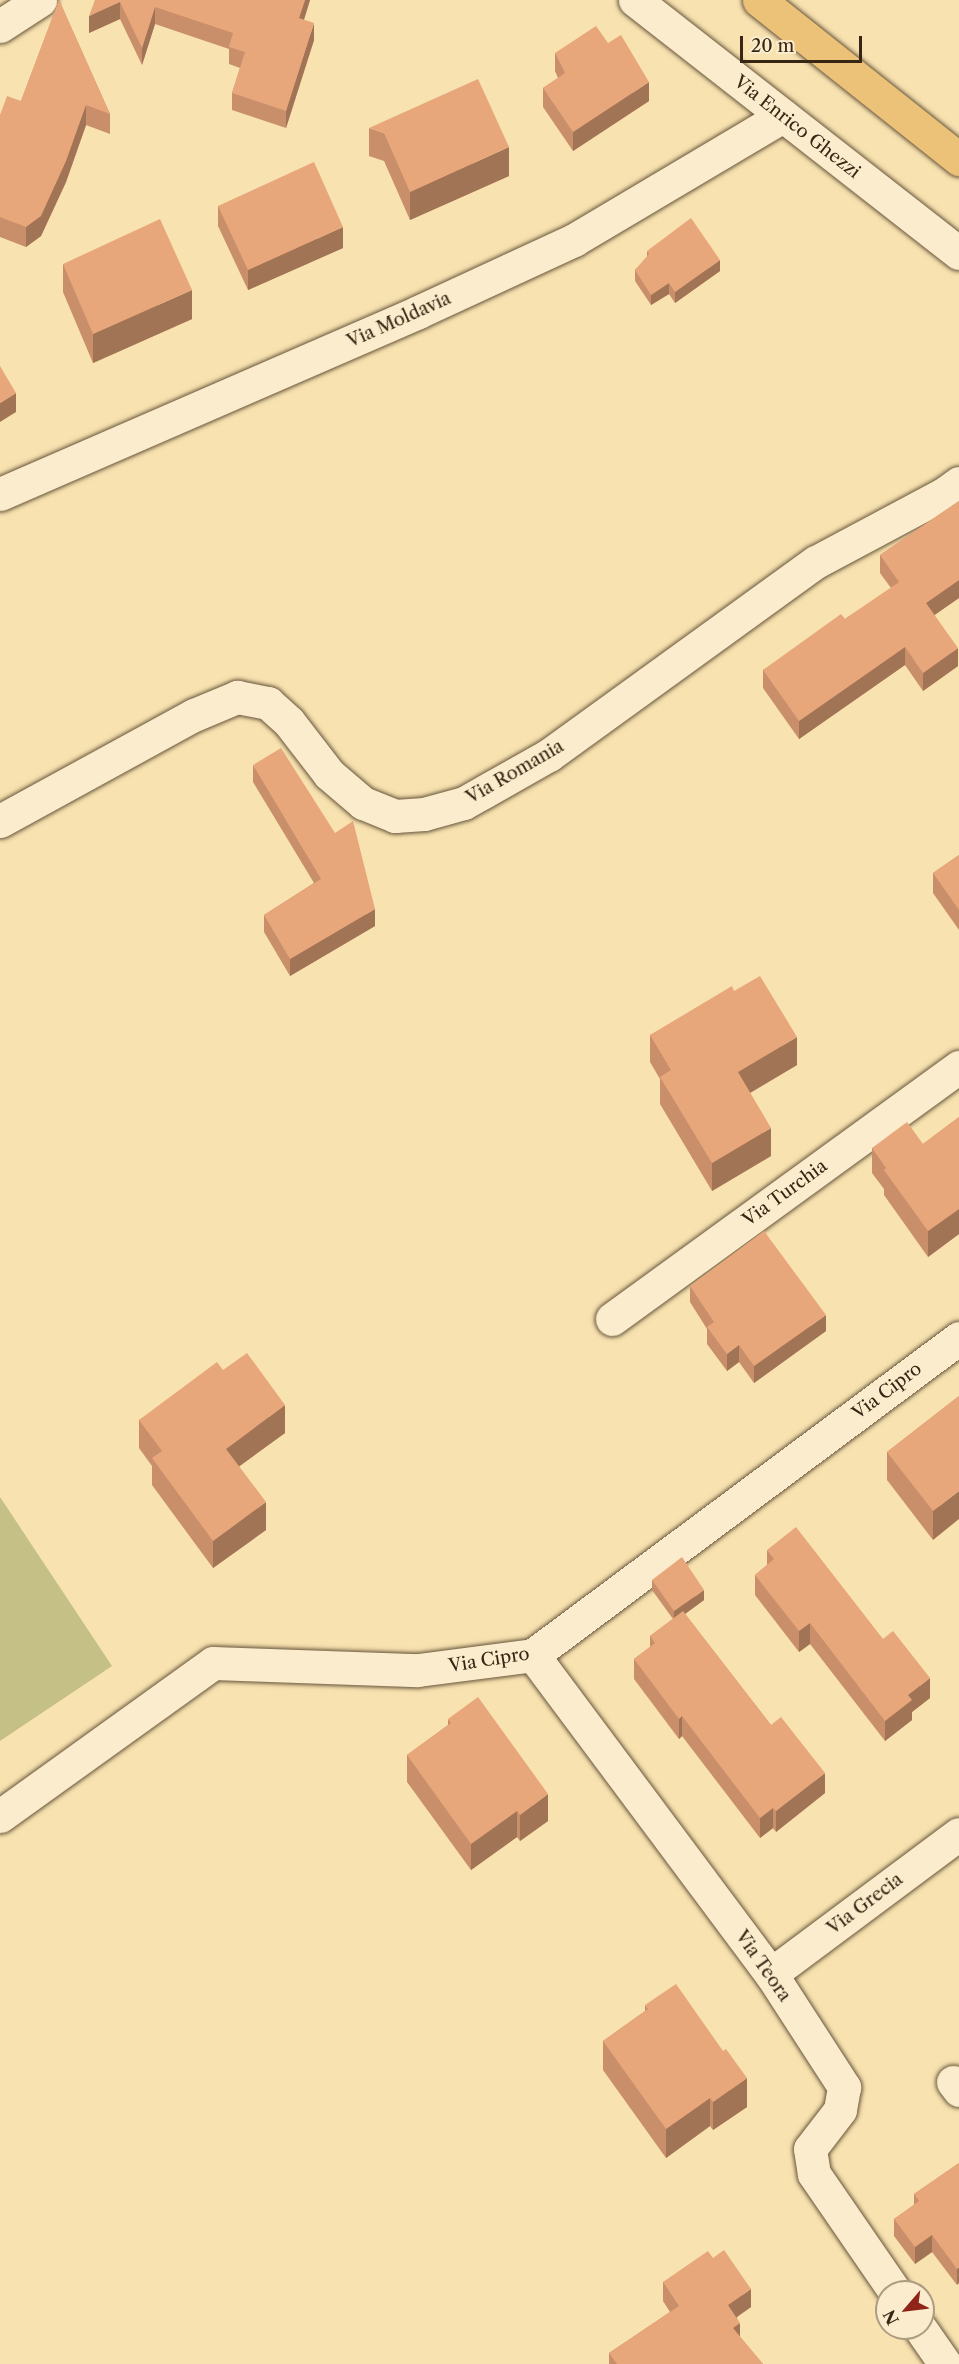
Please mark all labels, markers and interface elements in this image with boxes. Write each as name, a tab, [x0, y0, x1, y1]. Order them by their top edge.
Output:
scale bar	[743, 24, 864, 62]
text: 20 m	[751, 35, 794, 57]
street label: Via Enrico Ghezzi	[729, 71, 865, 183]
street label: Via Moldavia	[344, 287, 454, 353]
street label: Via Romania	[462, 735, 568, 809]
street label: Via Turchia	[738, 1155, 832, 1231]
street label: Via Cipro	[848, 1358, 926, 1424]
street label: Via Cipro	[447, 1643, 531, 1677]
street label: Via Grecia	[823, 1869, 907, 1939]
street label: Via Teora	[730, 1926, 796, 2006]
north arrow	[875, 2280, 935, 2340]
text: N	[879, 2307, 903, 2328]

